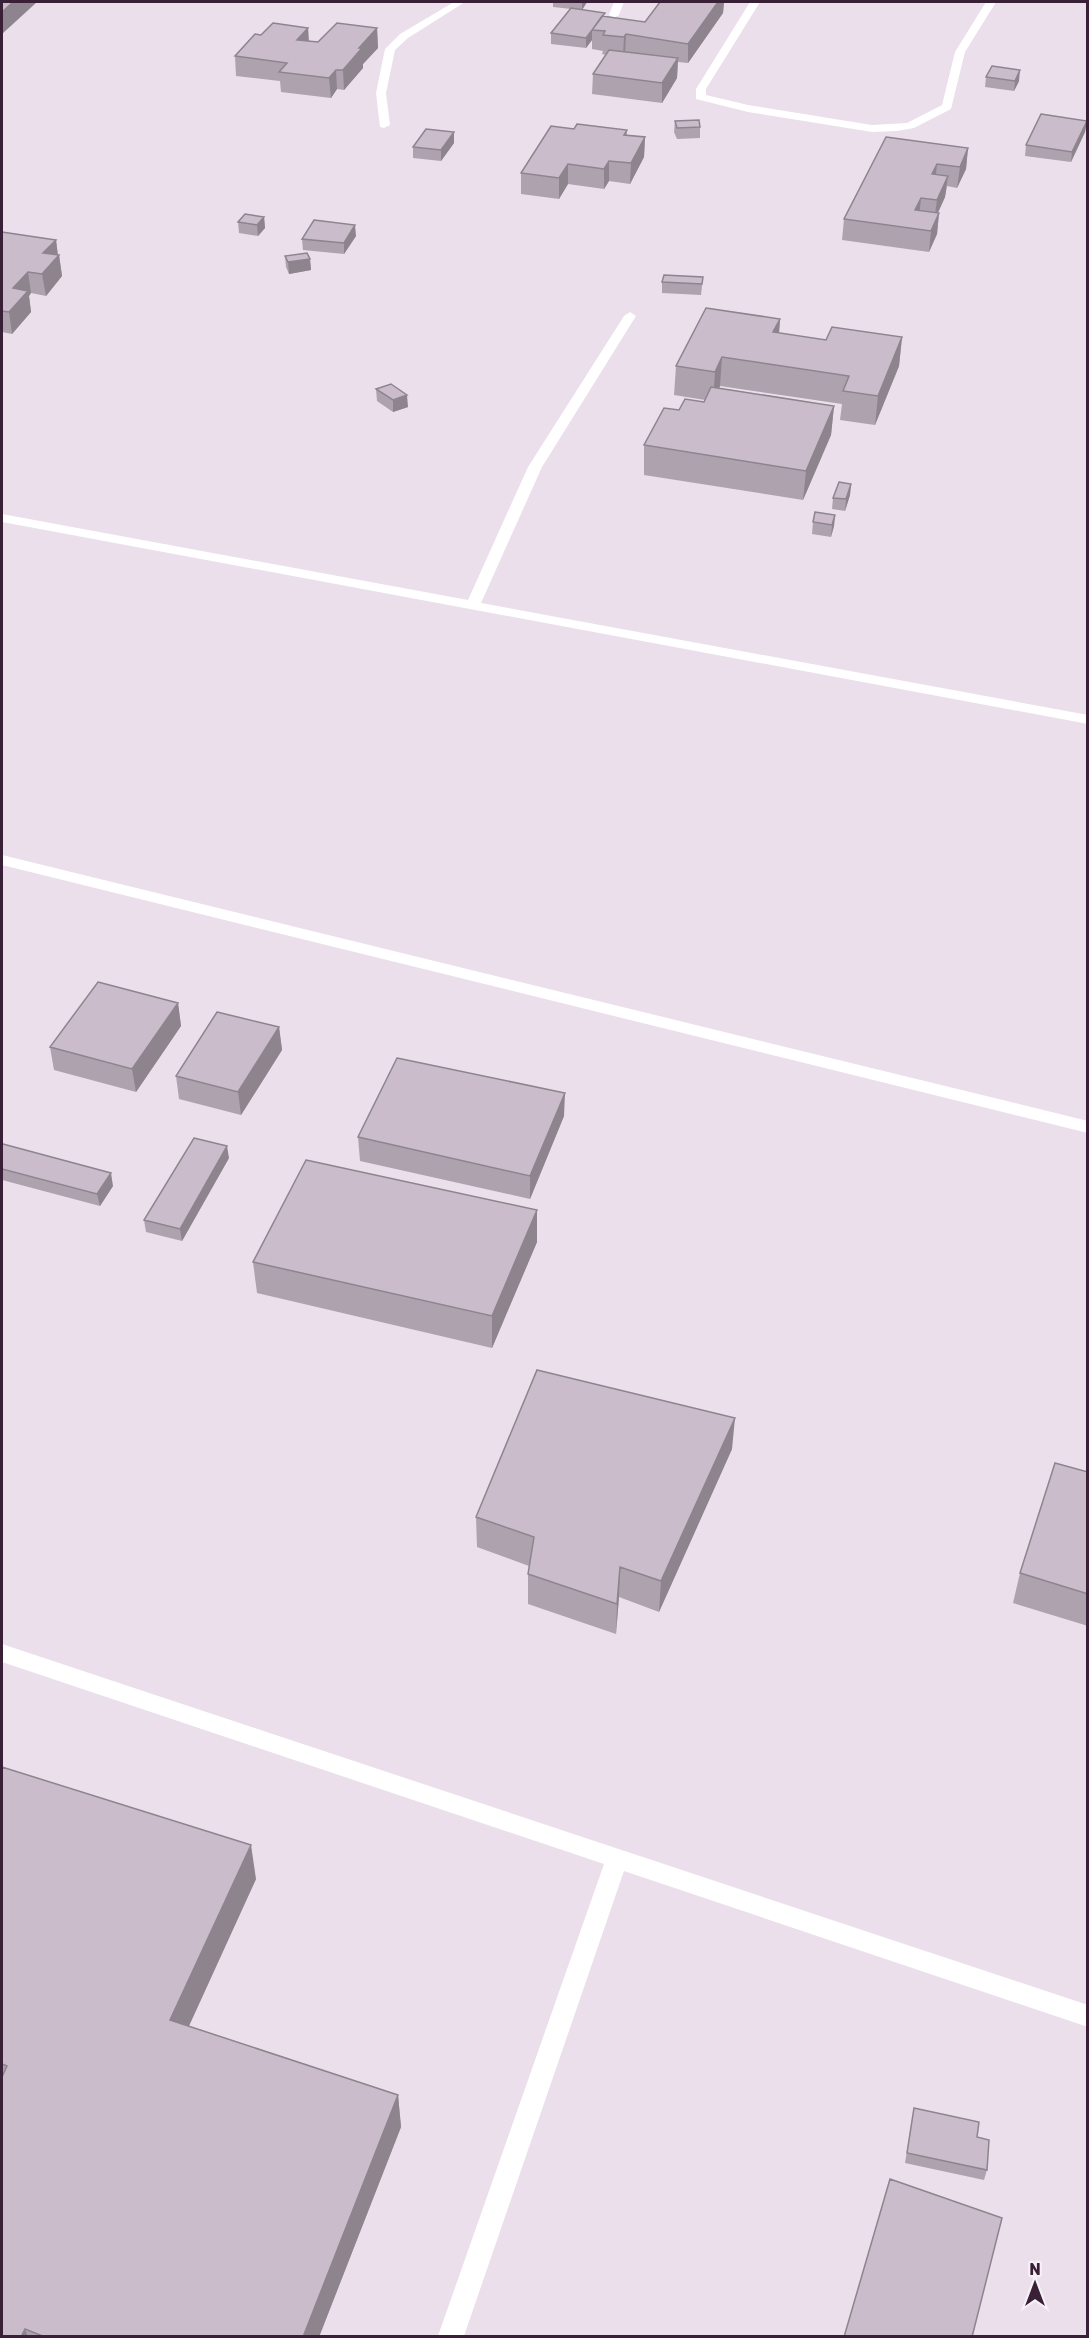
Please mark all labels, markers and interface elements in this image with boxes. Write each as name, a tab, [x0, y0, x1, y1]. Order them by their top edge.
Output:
north arrow	[1005, 2254, 1065, 2314]
text: N	[1029, 2260, 1041, 2279]

